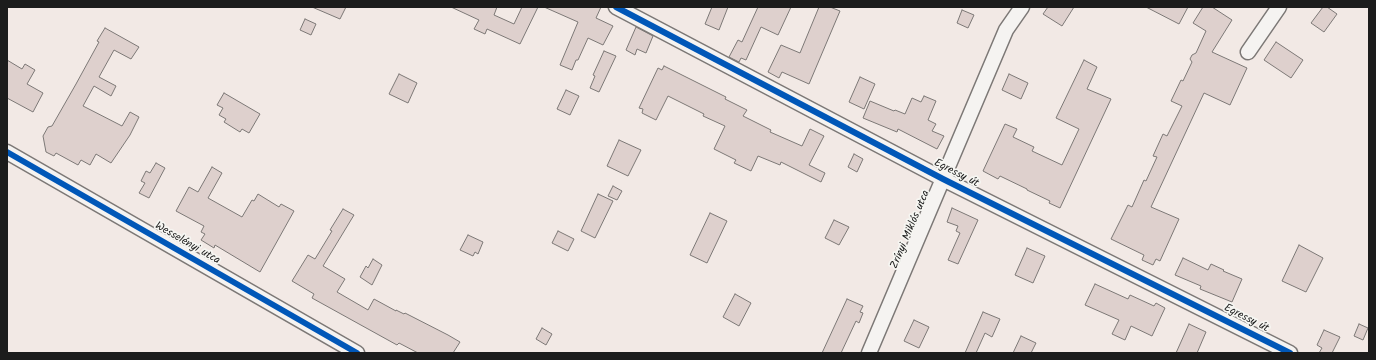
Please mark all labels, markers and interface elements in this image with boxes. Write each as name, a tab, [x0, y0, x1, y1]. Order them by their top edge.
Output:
street label: Egressy út	[931, 157, 981, 191]
street label: Zrínyi Miklós utca	[889, 189, 933, 271]
street label: Wesselényi utca	[152, 220, 222, 268]
street label: Egressy út	[1221, 302, 1271, 336]

